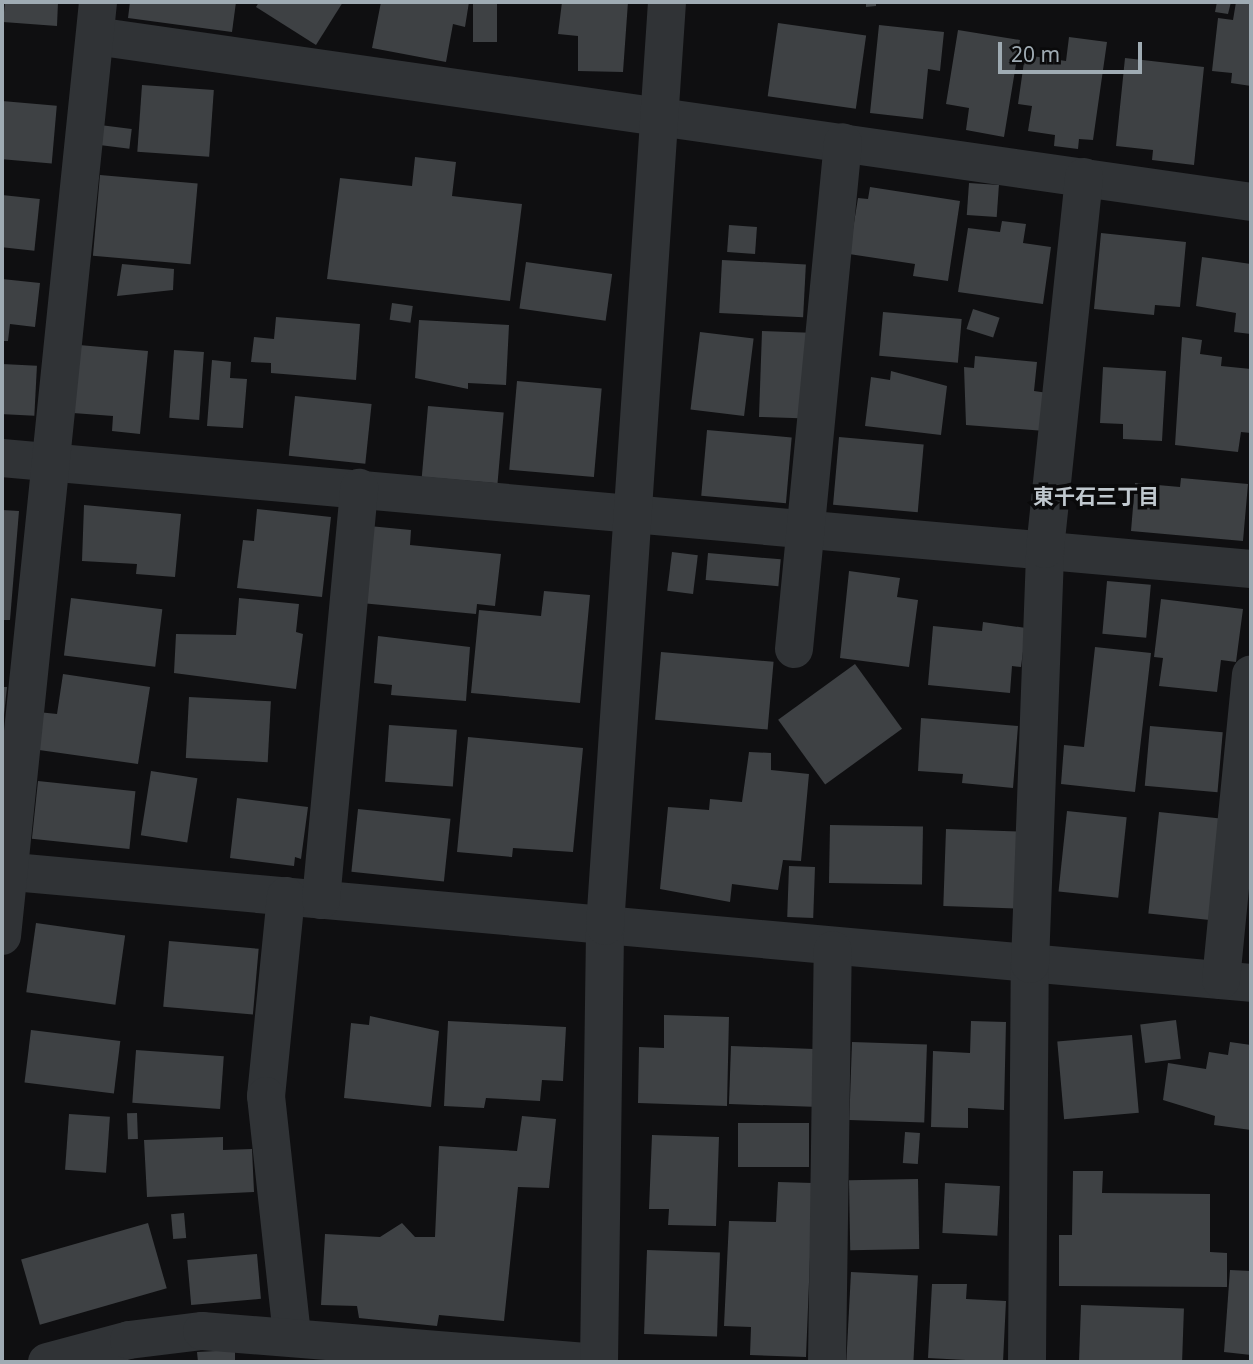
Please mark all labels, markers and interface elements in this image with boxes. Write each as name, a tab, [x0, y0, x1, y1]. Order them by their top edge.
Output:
scale bar	[1001, 28, 1144, 72]
text: 20 m	[1011, 40, 1060, 68]
district label: 東千石三丁目	[1033, 483, 1159, 509]

